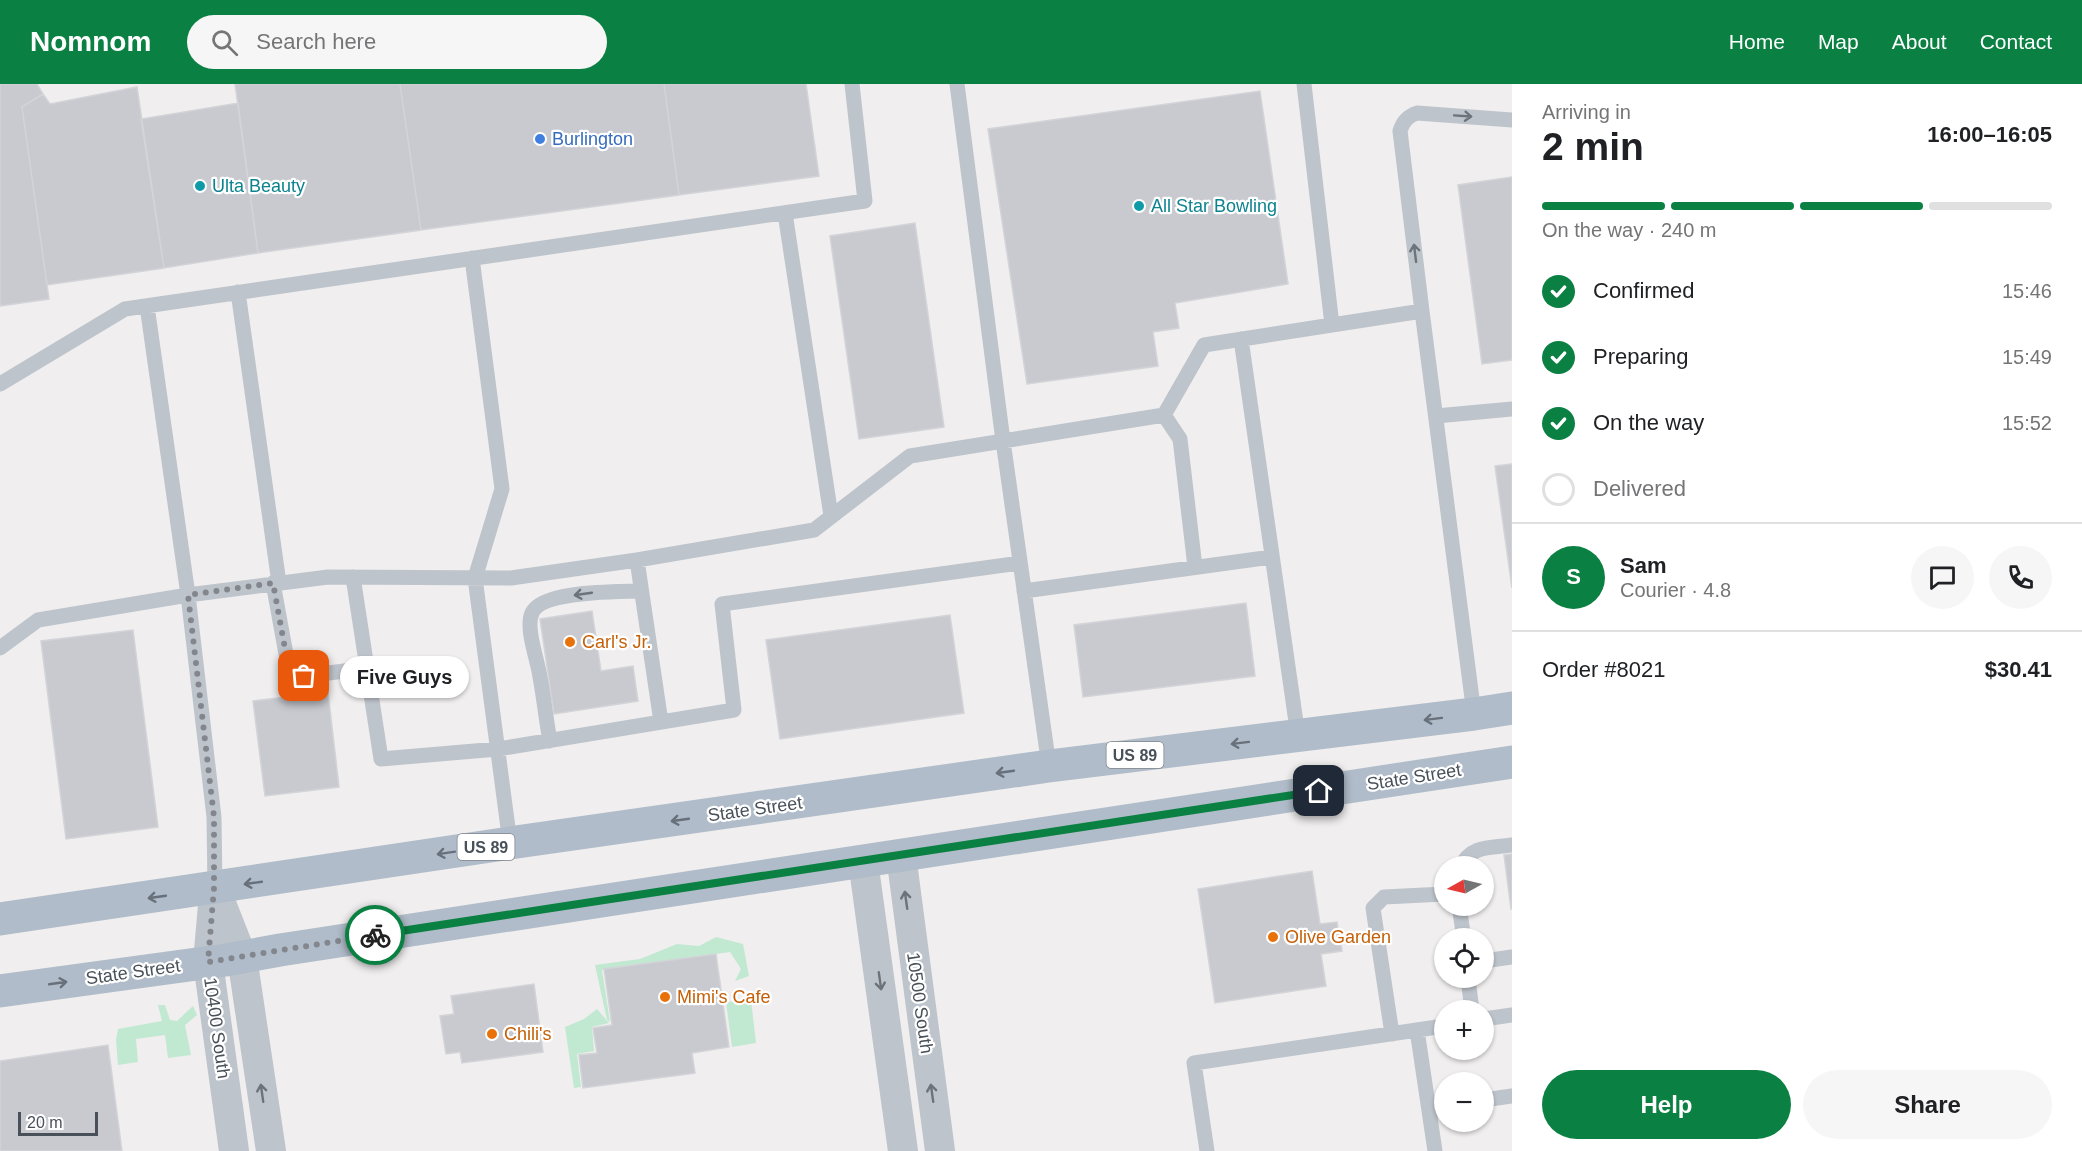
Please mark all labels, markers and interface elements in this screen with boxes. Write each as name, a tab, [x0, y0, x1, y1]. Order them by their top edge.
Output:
search box	[187, 15, 607, 69]
text: Nomnom	[30, 26, 151, 57]
icon: search	[208, 26, 241, 59]
text: Search here	[256, 29, 376, 54]
text: Home	[1729, 30, 1785, 53]
text: Map	[1818, 30, 1859, 53]
text: About	[1892, 30, 1947, 53]
text: Contact	[1980, 30, 2052, 53]
text: Arriving in	[1542, 101, 1631, 123]
one-way arrow	[1452, 111, 1472, 122]
text: 16:00–16:05	[1927, 122, 2052, 147]
text: 2 min	[1542, 125, 1644, 168]
place label: Burlington	[552, 129, 633, 149]
marker: Burlington	[533, 132, 547, 146]
place label: Ulta Beauty	[212, 176, 305, 196]
marker: Ulta Beauty	[193, 179, 207, 193]
place label: All Star Bowling	[1151, 196, 1277, 216]
marker: All Star Bowling	[1132, 199, 1146, 213]
text: On the way · 240 m	[1542, 219, 1717, 241]
one-way arrow	[1409, 244, 1420, 264]
icon: check	[1542, 275, 1575, 308]
text: Confirmed	[1593, 278, 1694, 303]
text: 15:46	[2002, 280, 2052, 302]
icon: check	[1542, 341, 1575, 374]
text: Preparing	[1593, 344, 1688, 369]
text: 15:49	[2002, 346, 2052, 368]
icon: check	[1542, 407, 1575, 440]
text: On the way	[1593, 410, 1704, 435]
text: 15:52	[2002, 412, 2052, 434]
text: Delivered	[1593, 476, 1686, 501]
button: chat	[1911, 546, 1974, 609]
button: phone	[1989, 546, 2052, 609]
text: Sam	[1620, 553, 1666, 578]
text: S	[1566, 564, 1581, 589]
text: Courier · 4.8	[1620, 579, 1731, 601]
one-way arrow	[574, 588, 594, 599]
place label: Carl's Jr.	[582, 632, 651, 652]
marker: Carl's Jr.	[563, 635, 577, 649]
pin	[278, 650, 329, 701]
callout: Five Guys	[340, 655, 469, 697]
text: Order #8021	[1542, 657, 1666, 682]
text: $30.41	[1985, 657, 2052, 682]
icon: bag	[287, 659, 320, 692]
text: Five Guys	[357, 666, 452, 688]
one-way arrow	[1424, 714, 1444, 725]
one-way arrow	[1230, 737, 1250, 748]
road number: US 89	[1106, 742, 1164, 768]
street label: State Street	[1365, 760, 1463, 794]
pin	[1293, 765, 1344, 816]
one-way arrow	[995, 767, 1015, 778]
icon: home	[1302, 774, 1335, 807]
street label: State Street	[707, 792, 803, 826]
one-way arrow	[671, 814, 691, 825]
road number: US 89	[458, 834, 514, 860]
one-way arrow	[436, 848, 456, 859]
north arrow	[1434, 856, 1494, 916]
map controls	[1434, 856, 1494, 1132]
one-way arrow	[243, 877, 263, 888]
one-way arrow	[901, 890, 912, 910]
one-way arrow	[147, 892, 167, 903]
courier	[345, 905, 405, 965]
icon: bike	[359, 919, 392, 952]
place label: Olive Garden	[1285, 927, 1391, 947]
button: locate	[1434, 928, 1494, 988]
marker: Olive Garden	[1266, 930, 1280, 944]
street label: 10500 South	[903, 951, 937, 1055]
street label: State Street	[85, 955, 181, 989]
one-way arrow	[874, 971, 885, 991]
street label: 10400 South	[200, 976, 234, 1080]
one-way arrow	[48, 977, 67, 988]
place label: Mimi's Cafe	[677, 987, 770, 1007]
marker: Mimi's Cafe	[658, 990, 672, 1004]
button: +	[1434, 1000, 1494, 1060]
place label: Chili's	[504, 1024, 551, 1044]
marker: Chili's	[485, 1027, 499, 1041]
button: Help	[1542, 1070, 1791, 1139]
button: Share	[1803, 1070, 2052, 1139]
button: −	[1434, 1072, 1494, 1132]
one-way arrow	[257, 1084, 268, 1104]
one-way arrow	[927, 1084, 938, 1103]
scale bar	[18, 1109, 98, 1136]
text: 20 m	[27, 1114, 63, 1131]

